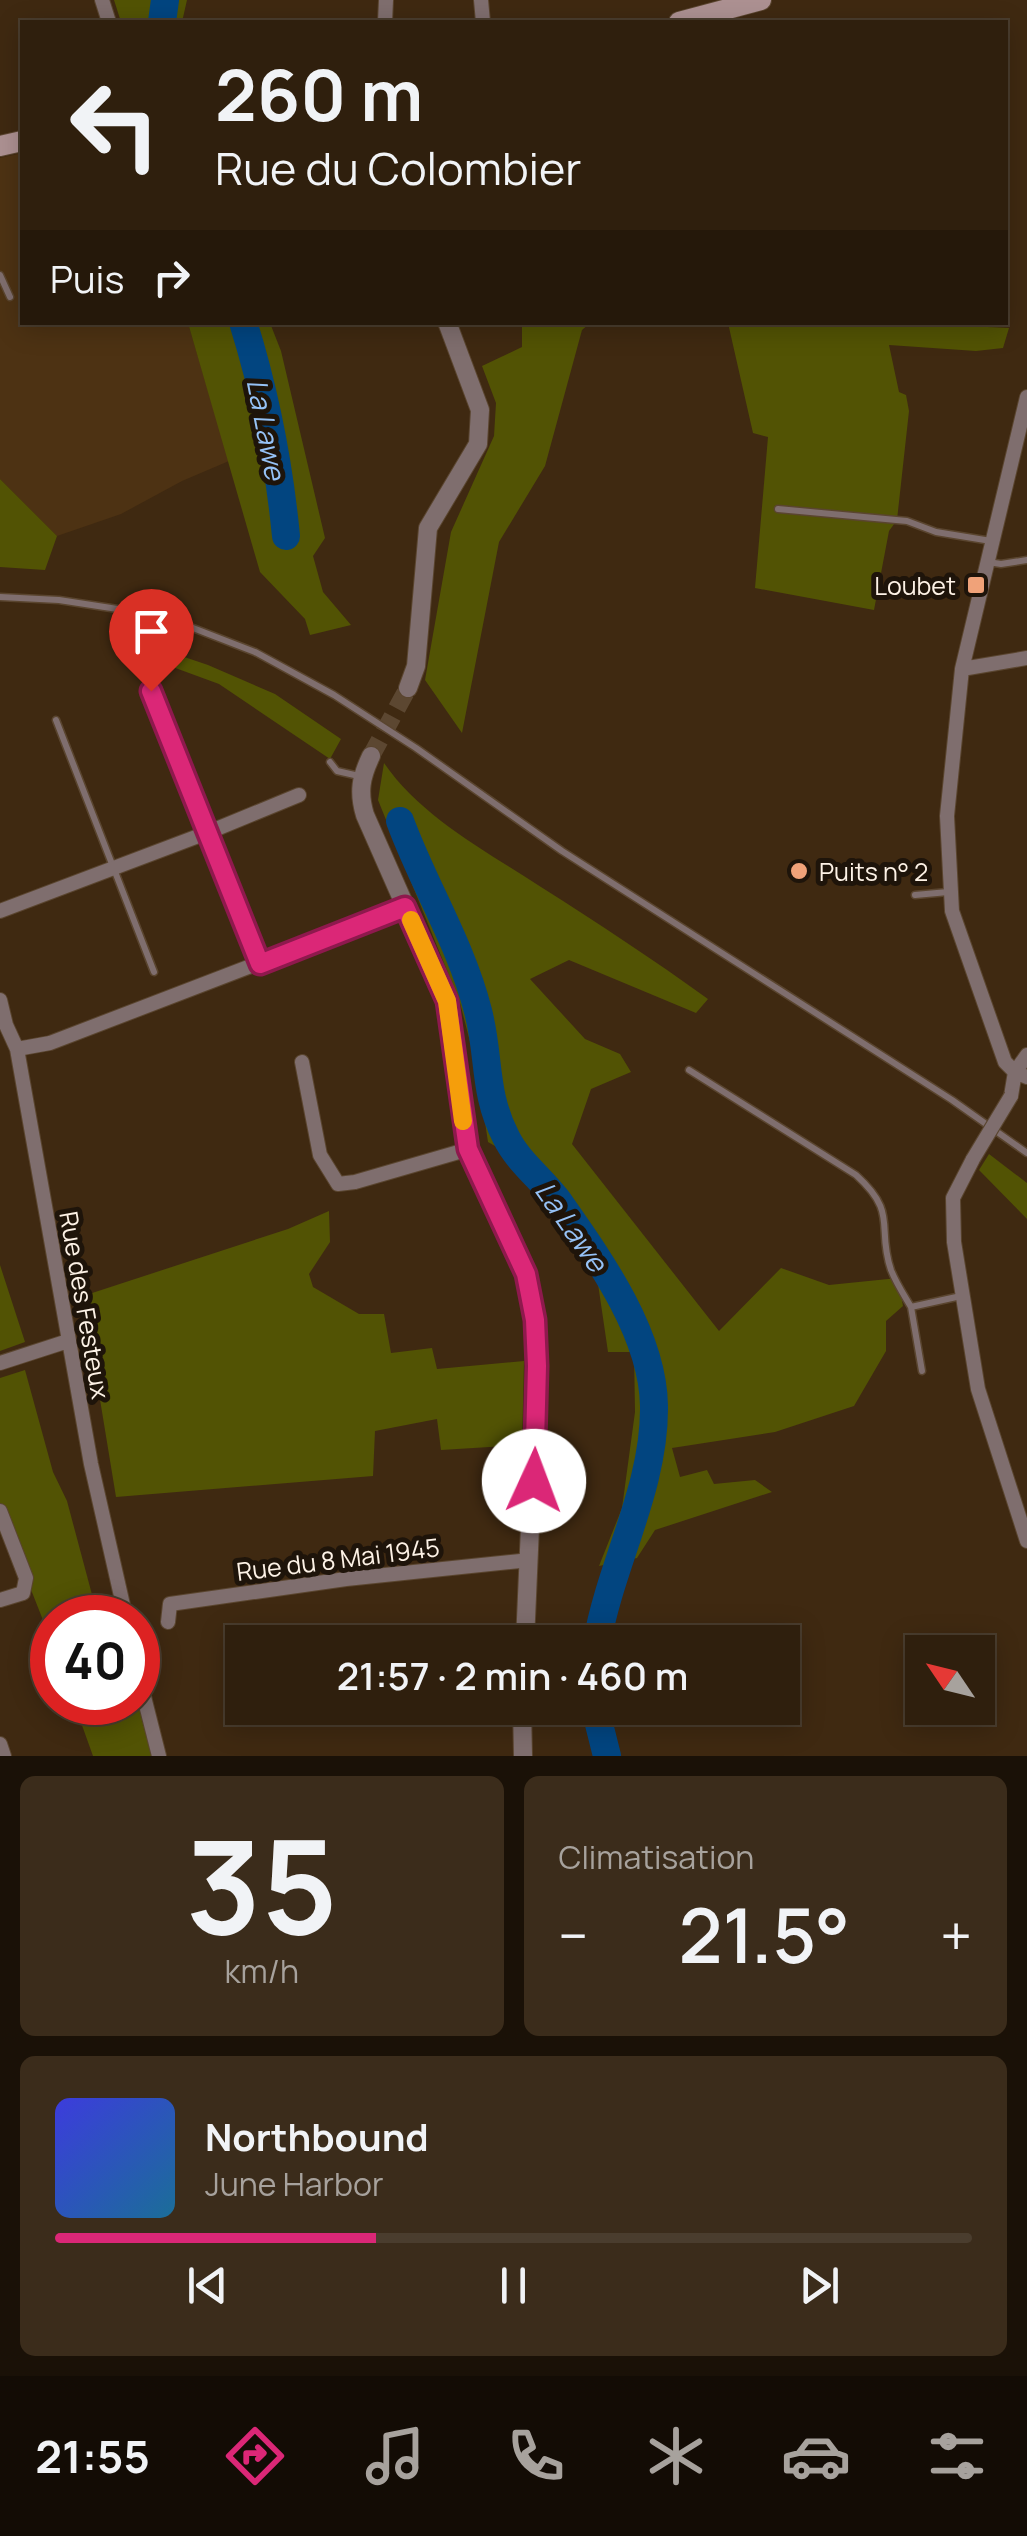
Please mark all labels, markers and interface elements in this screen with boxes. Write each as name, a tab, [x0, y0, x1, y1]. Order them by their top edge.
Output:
text: 260 m	[215, 46, 423, 142]
icon: left	[50, 60, 180, 190]
text: Rue du Colombier	[215, 137, 582, 199]
icon: right	[144, 250, 199, 305]
text: Puis	[50, 252, 124, 304]
water label: La Lawe	[239, 375, 296, 484]
place label: Loubet	[874, 568, 956, 603]
marker: Loubet	[965, 574, 987, 596]
pin	[109, 589, 194, 692]
icon: arrive	[124, 604, 179, 659]
place label: Puits n° 2	[819, 854, 928, 889]
marker: Puits n° 2	[788, 860, 810, 882]
water label: La Lawe	[527, 1173, 618, 1280]
street label: Rue des Festeux	[51, 1208, 119, 1402]
position arrow	[482, 1429, 586, 1533]
street label: Rue du 8 Mai 1945	[234, 1529, 442, 1589]
speed limit sign: 40	[30, 1595, 160, 1725]
north arrow	[905, 1635, 995, 1725]
map controls	[905, 1635, 995, 1725]
text: 21:57 · 2 min · 460 m	[337, 1649, 688, 1701]
text: 35	[186, 1795, 338, 1973]
text: Climatisation	[559, 1835, 754, 1879]
text: 21.5°	[678, 1883, 850, 1986]
text: −	[559, 1897, 588, 1973]
text: +	[940, 1897, 972, 1973]
text: km/h	[225, 1949, 299, 1993]
text: Northbound	[205, 2110, 429, 2162]
text: June Harbor	[205, 2162, 383, 2206]
icon: previous	[180, 2258, 235, 2313]
icon: pause	[486, 2258, 541, 2313]
icon: next	[792, 2258, 847, 2313]
icon: directions	[220, 2421, 290, 2491]
icon: music	[360, 2421, 430, 2491]
icon: phone	[501, 2421, 571, 2491]
icon: climate	[641, 2421, 711, 2491]
icon: car	[781, 2421, 851, 2491]
icon: filters	[922, 2421, 992, 2491]
text: 21:55	[35, 2425, 150, 2487]

